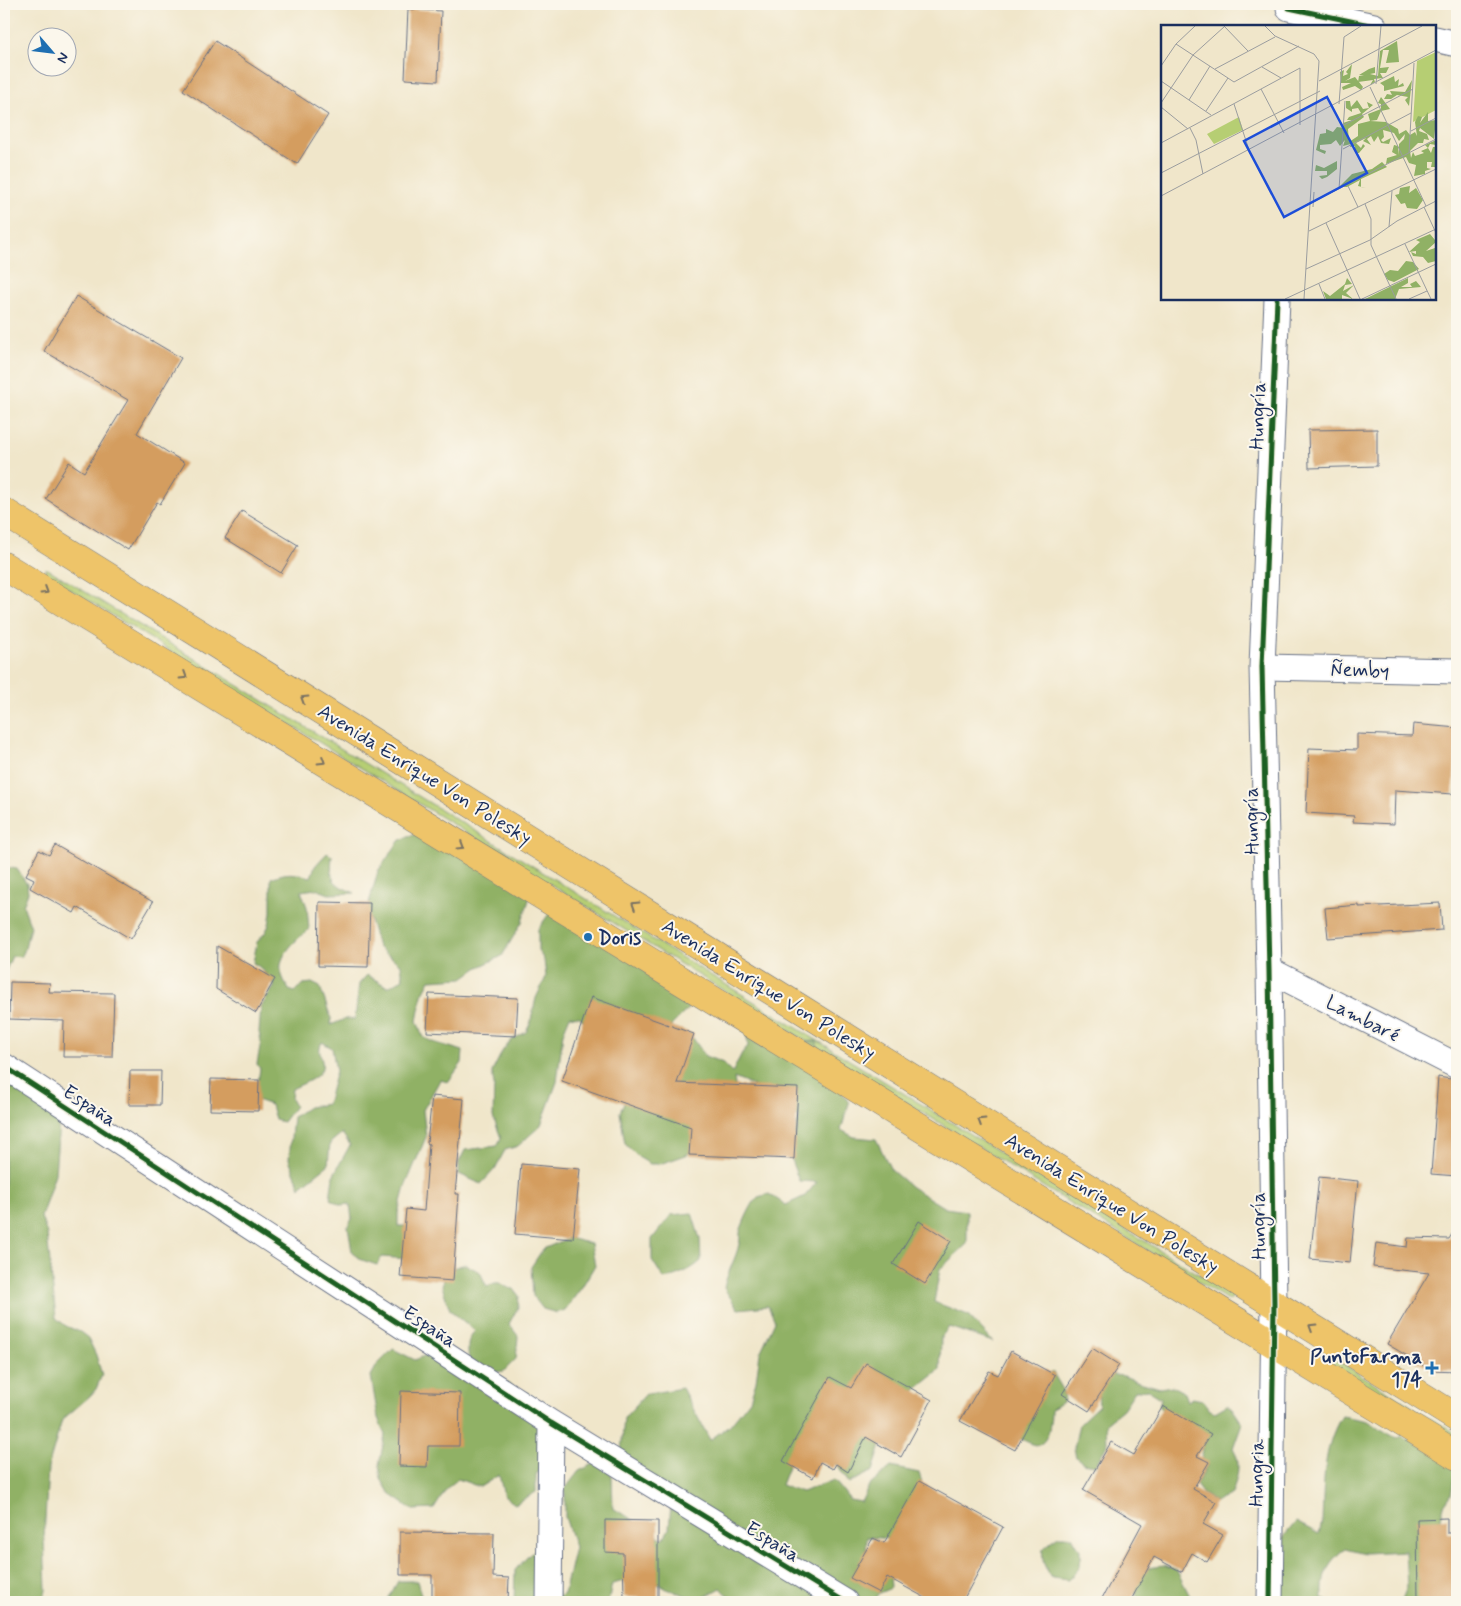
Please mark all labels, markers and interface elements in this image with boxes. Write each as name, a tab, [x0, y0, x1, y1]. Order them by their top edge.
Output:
inset map	[1161, 25, 1436, 300]
north arrow	[28, 28, 78, 78]
text: N	[52, 49, 73, 66]
street label: Hungría	[1244, 382, 1274, 450]
one-way arrow	[40, 585, 49, 595]
street label: Ñemby	[1330, 656, 1390, 685]
one-way arrow	[178, 670, 187, 680]
one-way arrow	[300, 696, 310, 705]
street label: Avenida Enrique Von Polesky	[312, 698, 536, 852]
one-way arrow	[317, 755, 326, 764]
street label: Hungría	[1238, 787, 1268, 855]
one-way arrow	[455, 840, 464, 849]
one-way arrow	[631, 902, 640, 912]
street label: Avenida Enrique Von Polesky	[656, 913, 880, 1067]
place label: Doris	[598, 925, 641, 952]
marker: Doris	[582, 931, 594, 943]
street label: Lambaré	[1321, 989, 1404, 1049]
street label: España	[57, 1079, 121, 1134]
one-way arrow	[977, 1117, 986, 1127]
street label: Avenida Enrique Von Polesky	[999, 1127, 1223, 1281]
street label: Hungría	[1245, 1192, 1275, 1260]
street label: España	[397, 1300, 461, 1355]
one-way arrow	[1308, 1324, 1318, 1333]
place label: PuntoFarma 174	[1310, 1344, 1422, 1394]
marker: PuntoFarma 174	[1426, 1362, 1438, 1374]
street label: Hungria	[1243, 1438, 1273, 1507]
street label: España	[740, 1516, 804, 1569]

